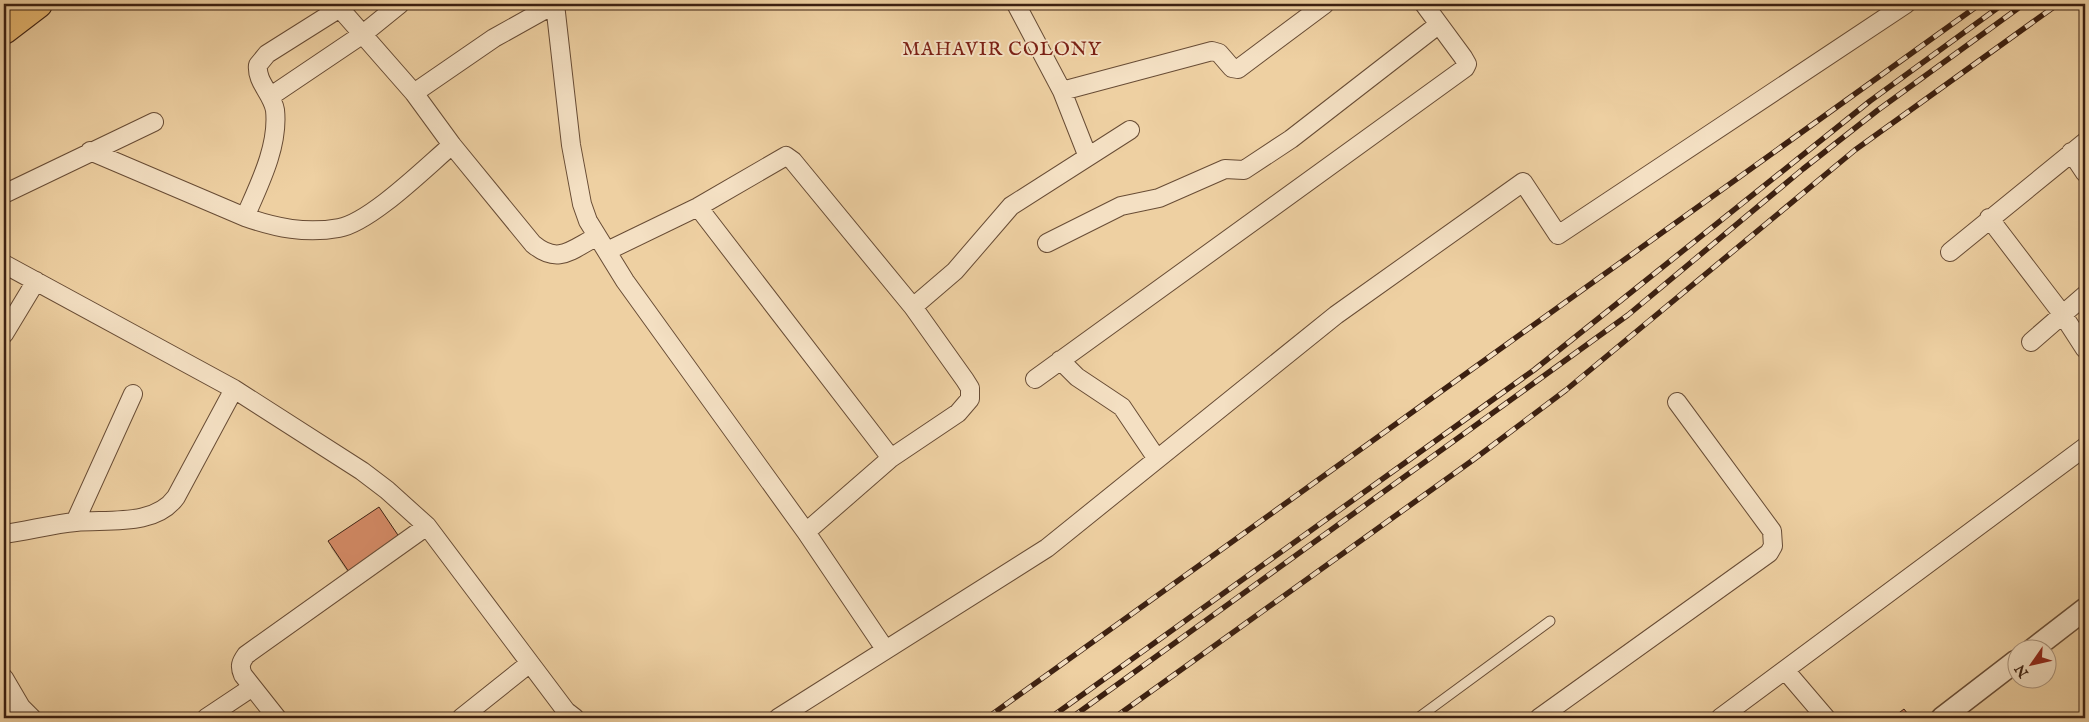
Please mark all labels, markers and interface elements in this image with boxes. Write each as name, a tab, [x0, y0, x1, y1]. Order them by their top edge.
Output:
district label: MAHAVIR COLONY	[902, 38, 1102, 62]
north arrow	[2006, 640, 2056, 690]
text: N	[2011, 661, 2033, 682]

